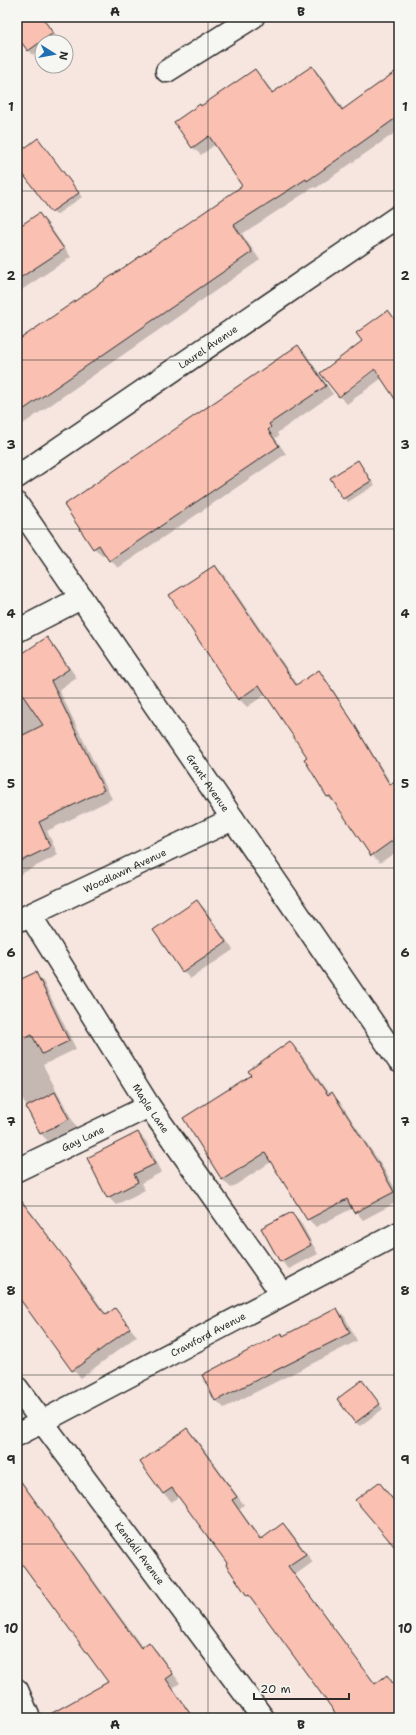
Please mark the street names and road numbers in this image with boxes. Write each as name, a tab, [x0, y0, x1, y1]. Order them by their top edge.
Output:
street label: Laurel Avenue	[176, 322, 240, 372]
street label: Grant Avenue	[183, 752, 232, 815]
street label: Woodlawn Avenue	[81, 845, 169, 896]
street label: Maple Lane	[130, 1081, 172, 1136]
street label: Gay Lane	[59, 1123, 107, 1155]
street label: Crawford Avenue	[168, 1309, 248, 1360]
street label: Kendall Avenue	[112, 1519, 168, 1588]

